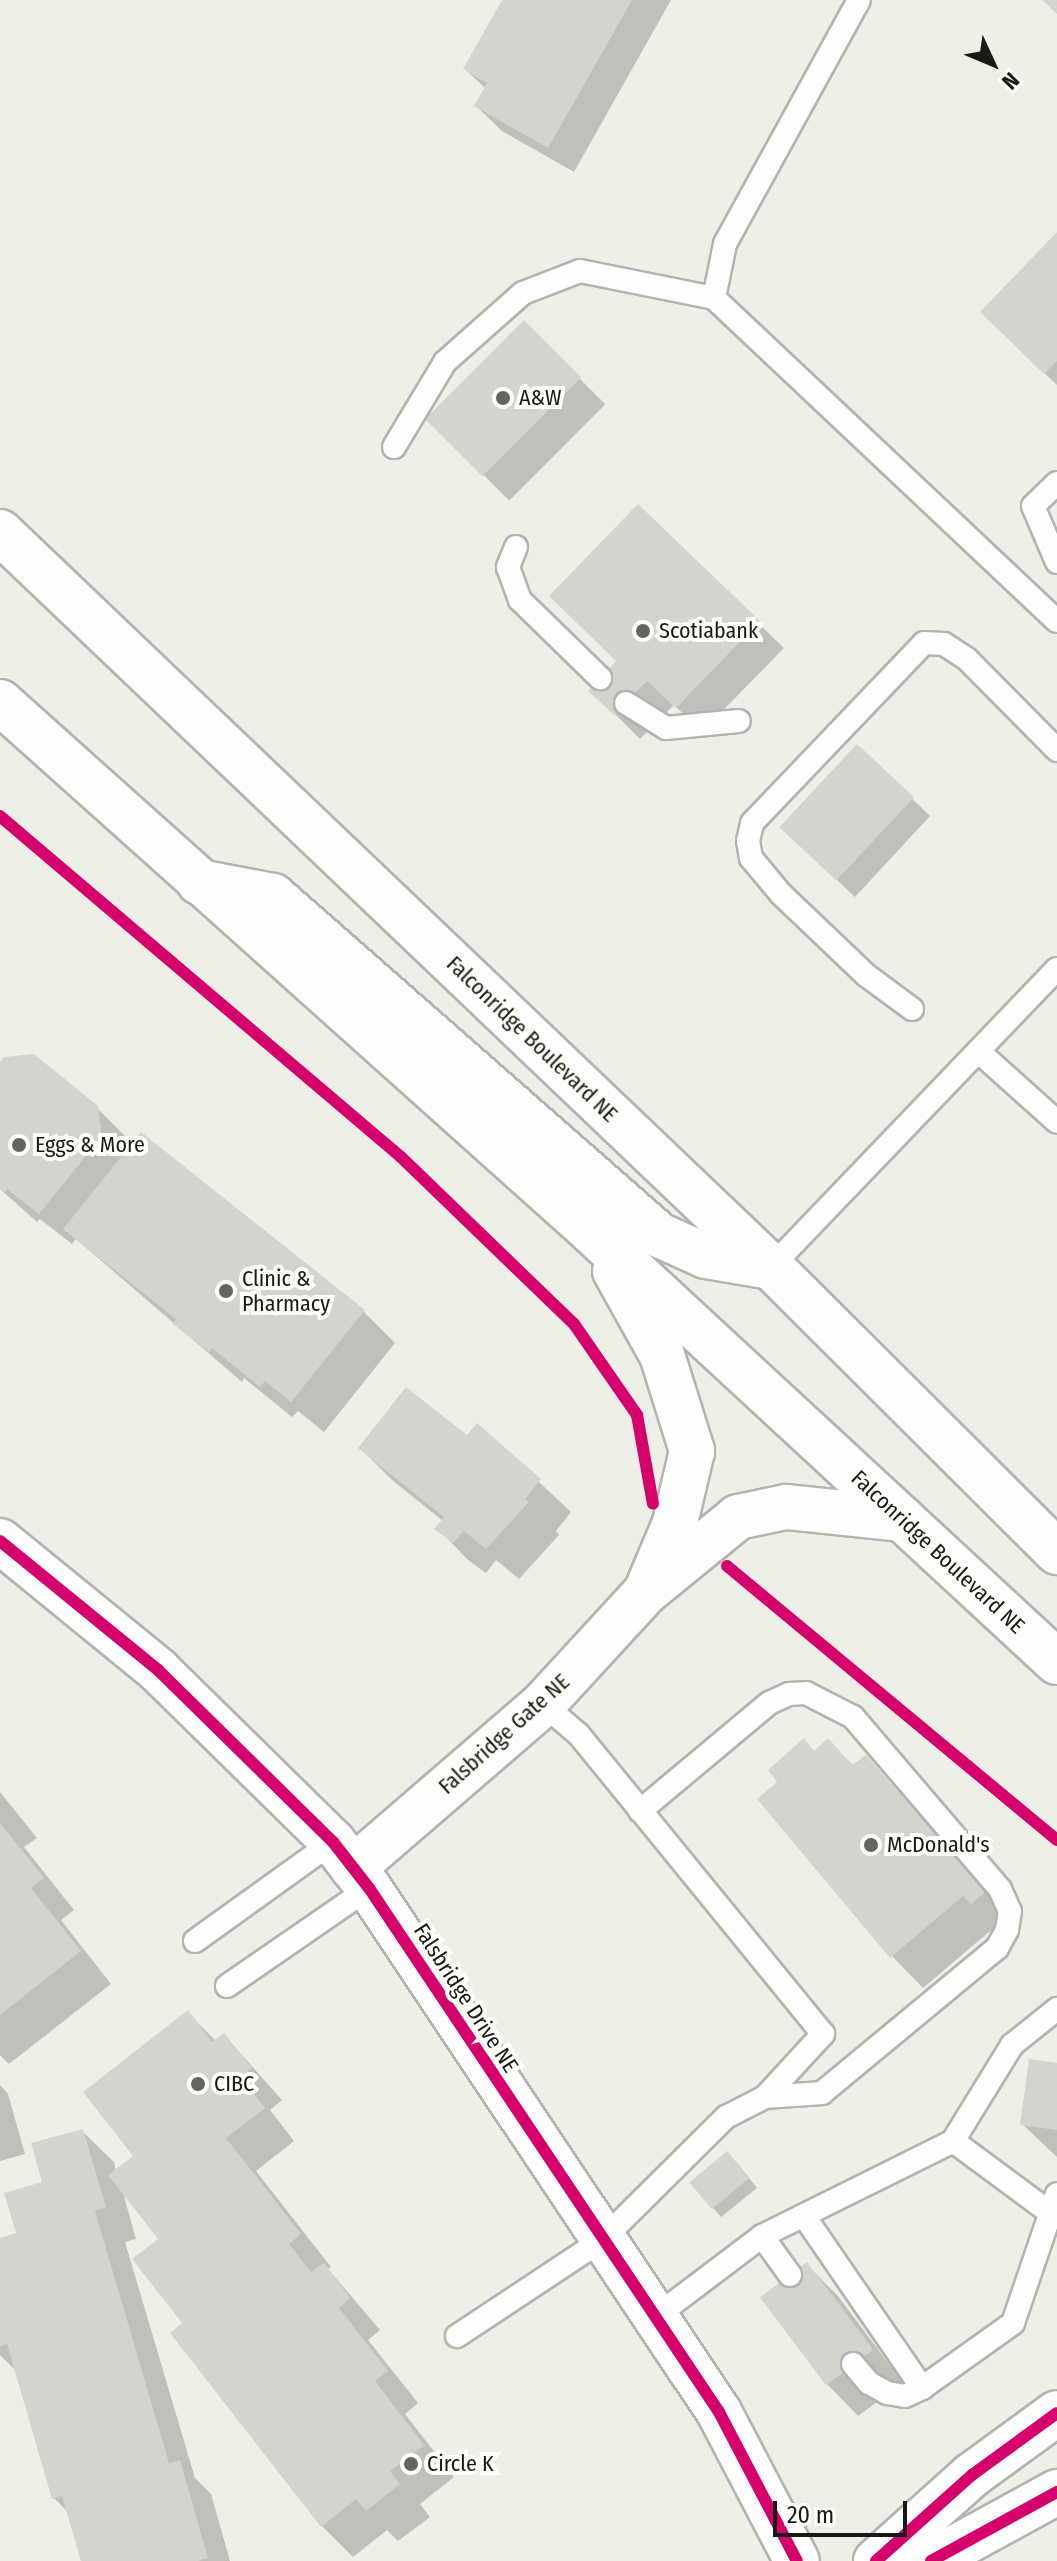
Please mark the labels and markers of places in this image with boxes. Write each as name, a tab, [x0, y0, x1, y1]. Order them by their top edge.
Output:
place label: A&W	[519, 385, 561, 411]
marker: A&W	[494, 389, 512, 407]
place label: Scotiabank	[659, 618, 758, 644]
marker: Scotiabank	[634, 622, 652, 640]
place label: Eggs & More	[35, 1132, 145, 1158]
marker: Eggs & More	[10, 1136, 28, 1154]
place label: Clinic & Pharmacy	[242, 1265, 330, 1316]
marker: Clinic & Pharmacy	[217, 1282, 235, 1300]
place label: McDonald's	[887, 1832, 990, 1858]
marker: McDonald's	[862, 1836, 880, 1854]
place label: CIBC	[214, 2071, 254, 2097]
marker: CIBC	[189, 2075, 207, 2093]
place label: Circle K	[427, 2451, 494, 2477]
marker: Circle K	[402, 2455, 420, 2473]

